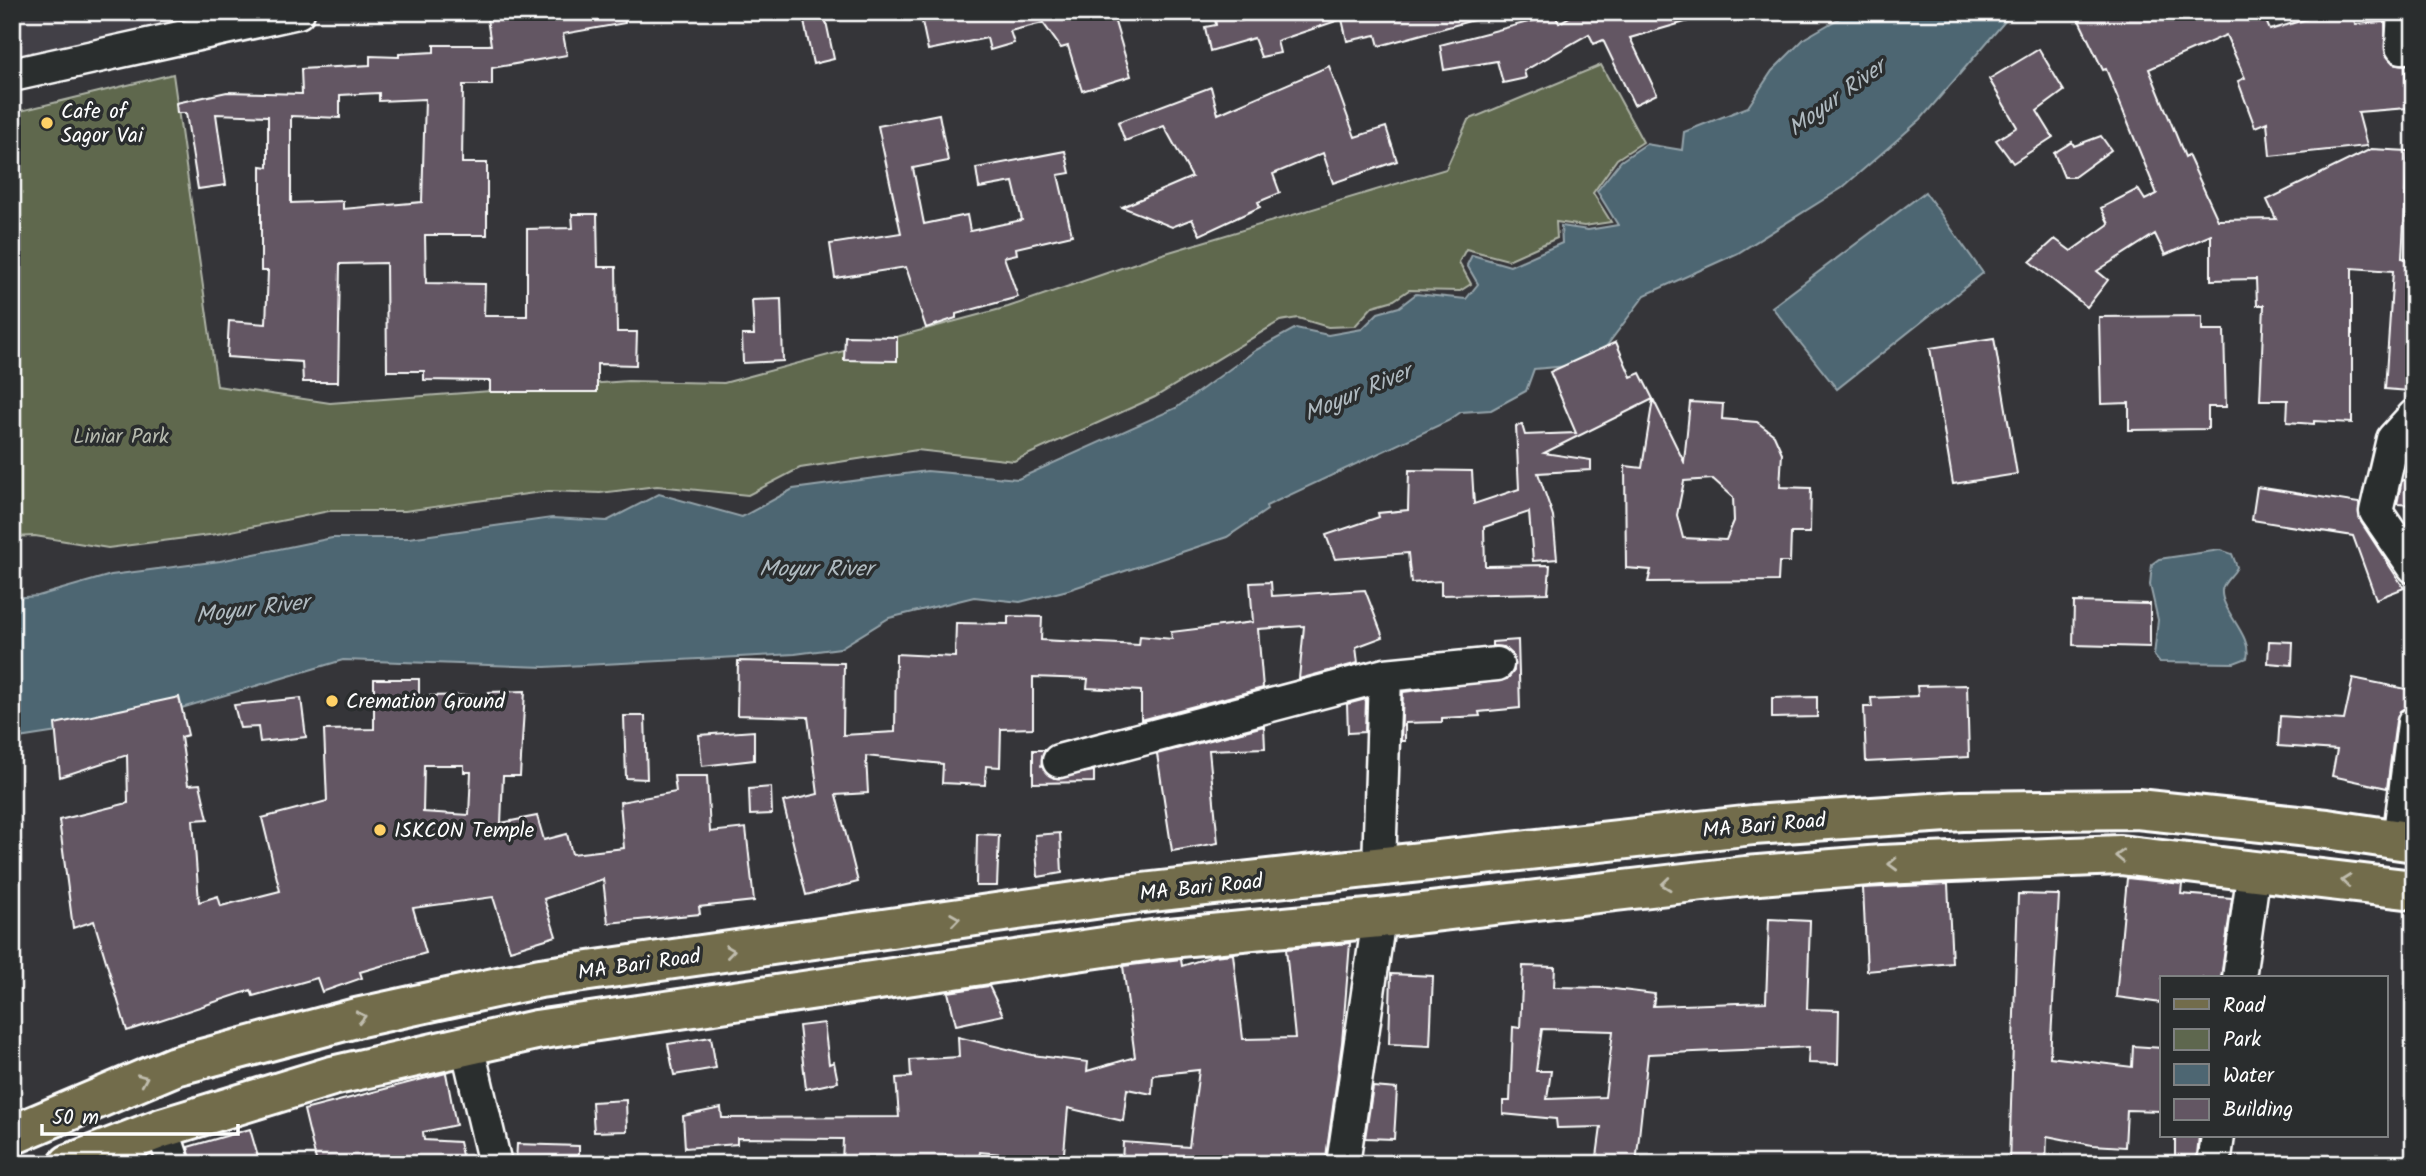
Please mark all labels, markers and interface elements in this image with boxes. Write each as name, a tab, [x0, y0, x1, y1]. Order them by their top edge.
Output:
water label: Moyur River	[1781, 48, 1897, 147]
place label: Cafe of Sagor Vai	[61, 96, 144, 153]
marker: Cafe of Sagor Vai	[39, 115, 55, 131]
water label: Moyur River	[1298, 353, 1421, 433]
park label: Liniar Park	[73, 421, 169, 454]
water label: Moyur River	[759, 552, 877, 588]
water label: Moyur River	[194, 585, 315, 635]
place label: Cremation Ground	[346, 686, 505, 719]
marker: Cremation Ground	[324, 693, 340, 709]
street label: MA Bari Road	[1701, 805, 1828, 848]
place label: ISKCON Temple	[394, 815, 535, 848]
marker: ISKCON Temple	[372, 822, 388, 838]
one-way arrow	[2114, 848, 2125, 863]
one-way arrow	[1887, 857, 1898, 872]
street label: MA Bari Road	[1138, 866, 1265, 911]
one-way arrow	[2340, 873, 2352, 888]
one-way arrow	[1660, 877, 1672, 892]
one-way arrow	[949, 912, 961, 927]
street label: MA Bari Road	[576, 940, 703, 990]
one-way arrow	[724, 944, 736, 959]
legend	[2160, 976, 2388, 1138]
text: Road	[2223, 990, 2266, 1023]
one-way arrow	[355, 1011, 367, 1025]
text: Park	[2223, 1024, 2261, 1057]
text: Water	[2223, 1060, 2275, 1093]
one-way arrow	[135, 1073, 148, 1087]
scale bar	[42, 1092, 238, 1136]
text: Building	[2223, 1094, 2293, 1127]
text: 50 m	[52, 1102, 99, 1135]

